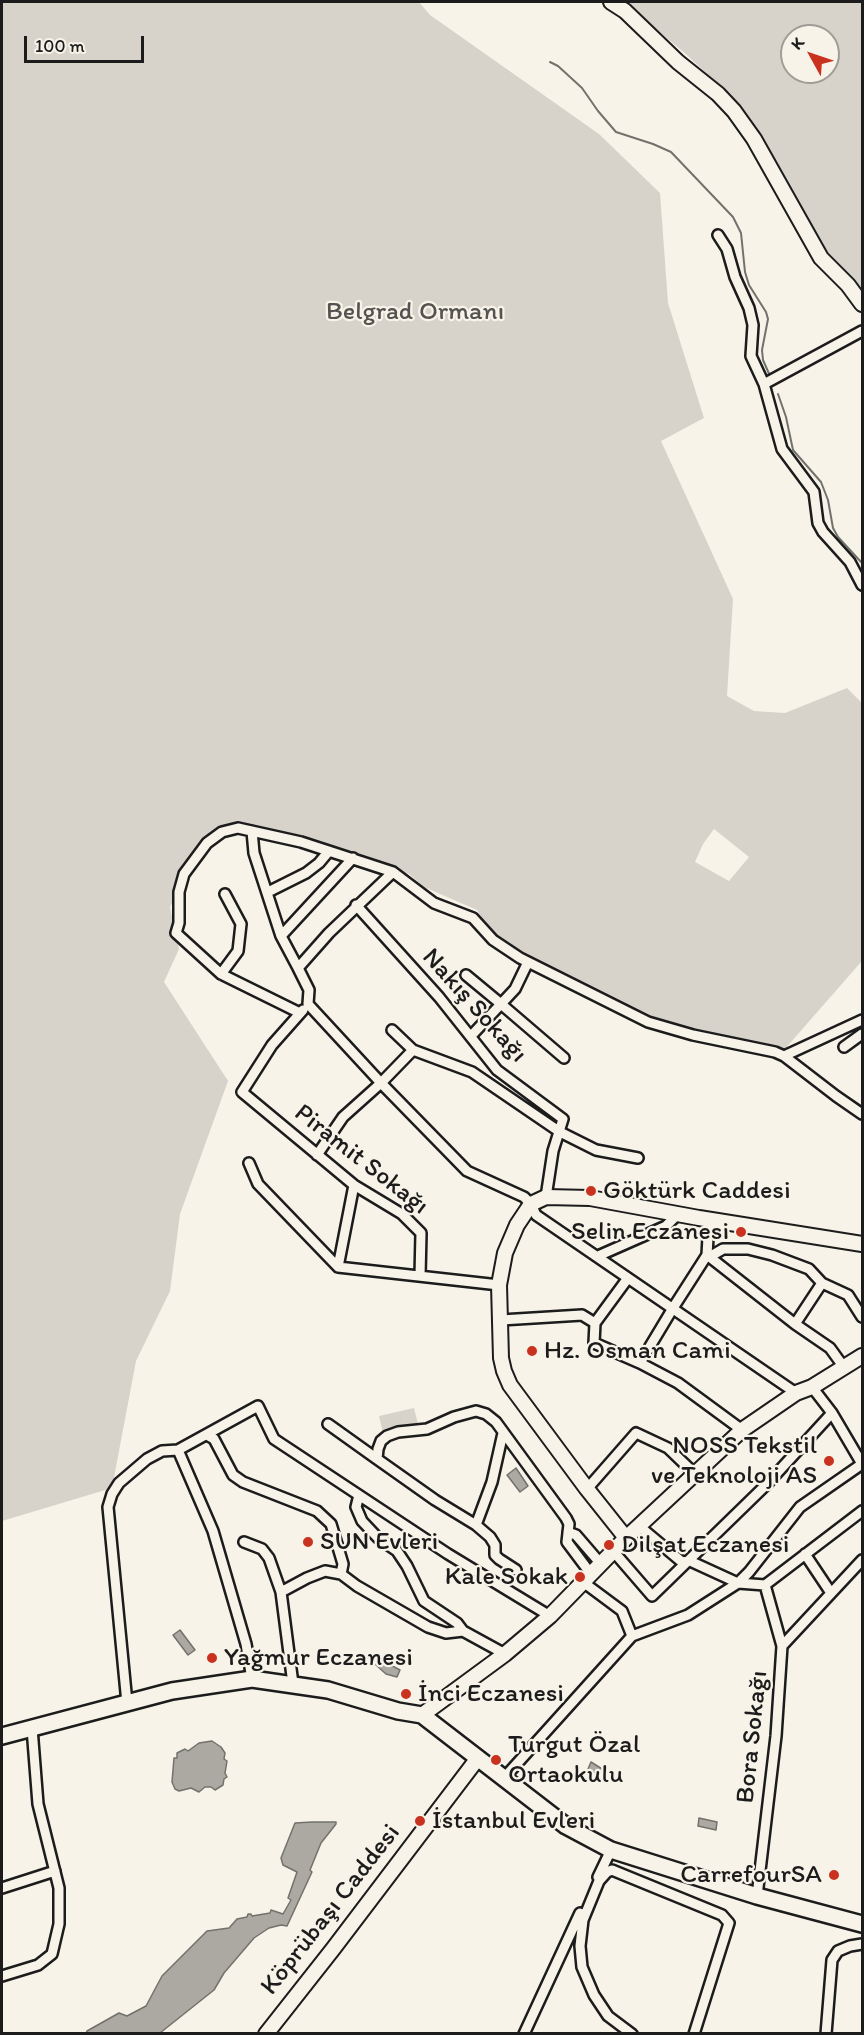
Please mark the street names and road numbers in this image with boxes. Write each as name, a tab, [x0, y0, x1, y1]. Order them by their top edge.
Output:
street label: Nakış Sokağı	[415, 943, 533, 1069]
street label: Piramit Sokağı	[288, 1098, 434, 1222]
street label: Bora Sokağı	[731, 1669, 775, 1805]
street label: Köprübaşı Caddesi	[255, 1818, 407, 2002]

